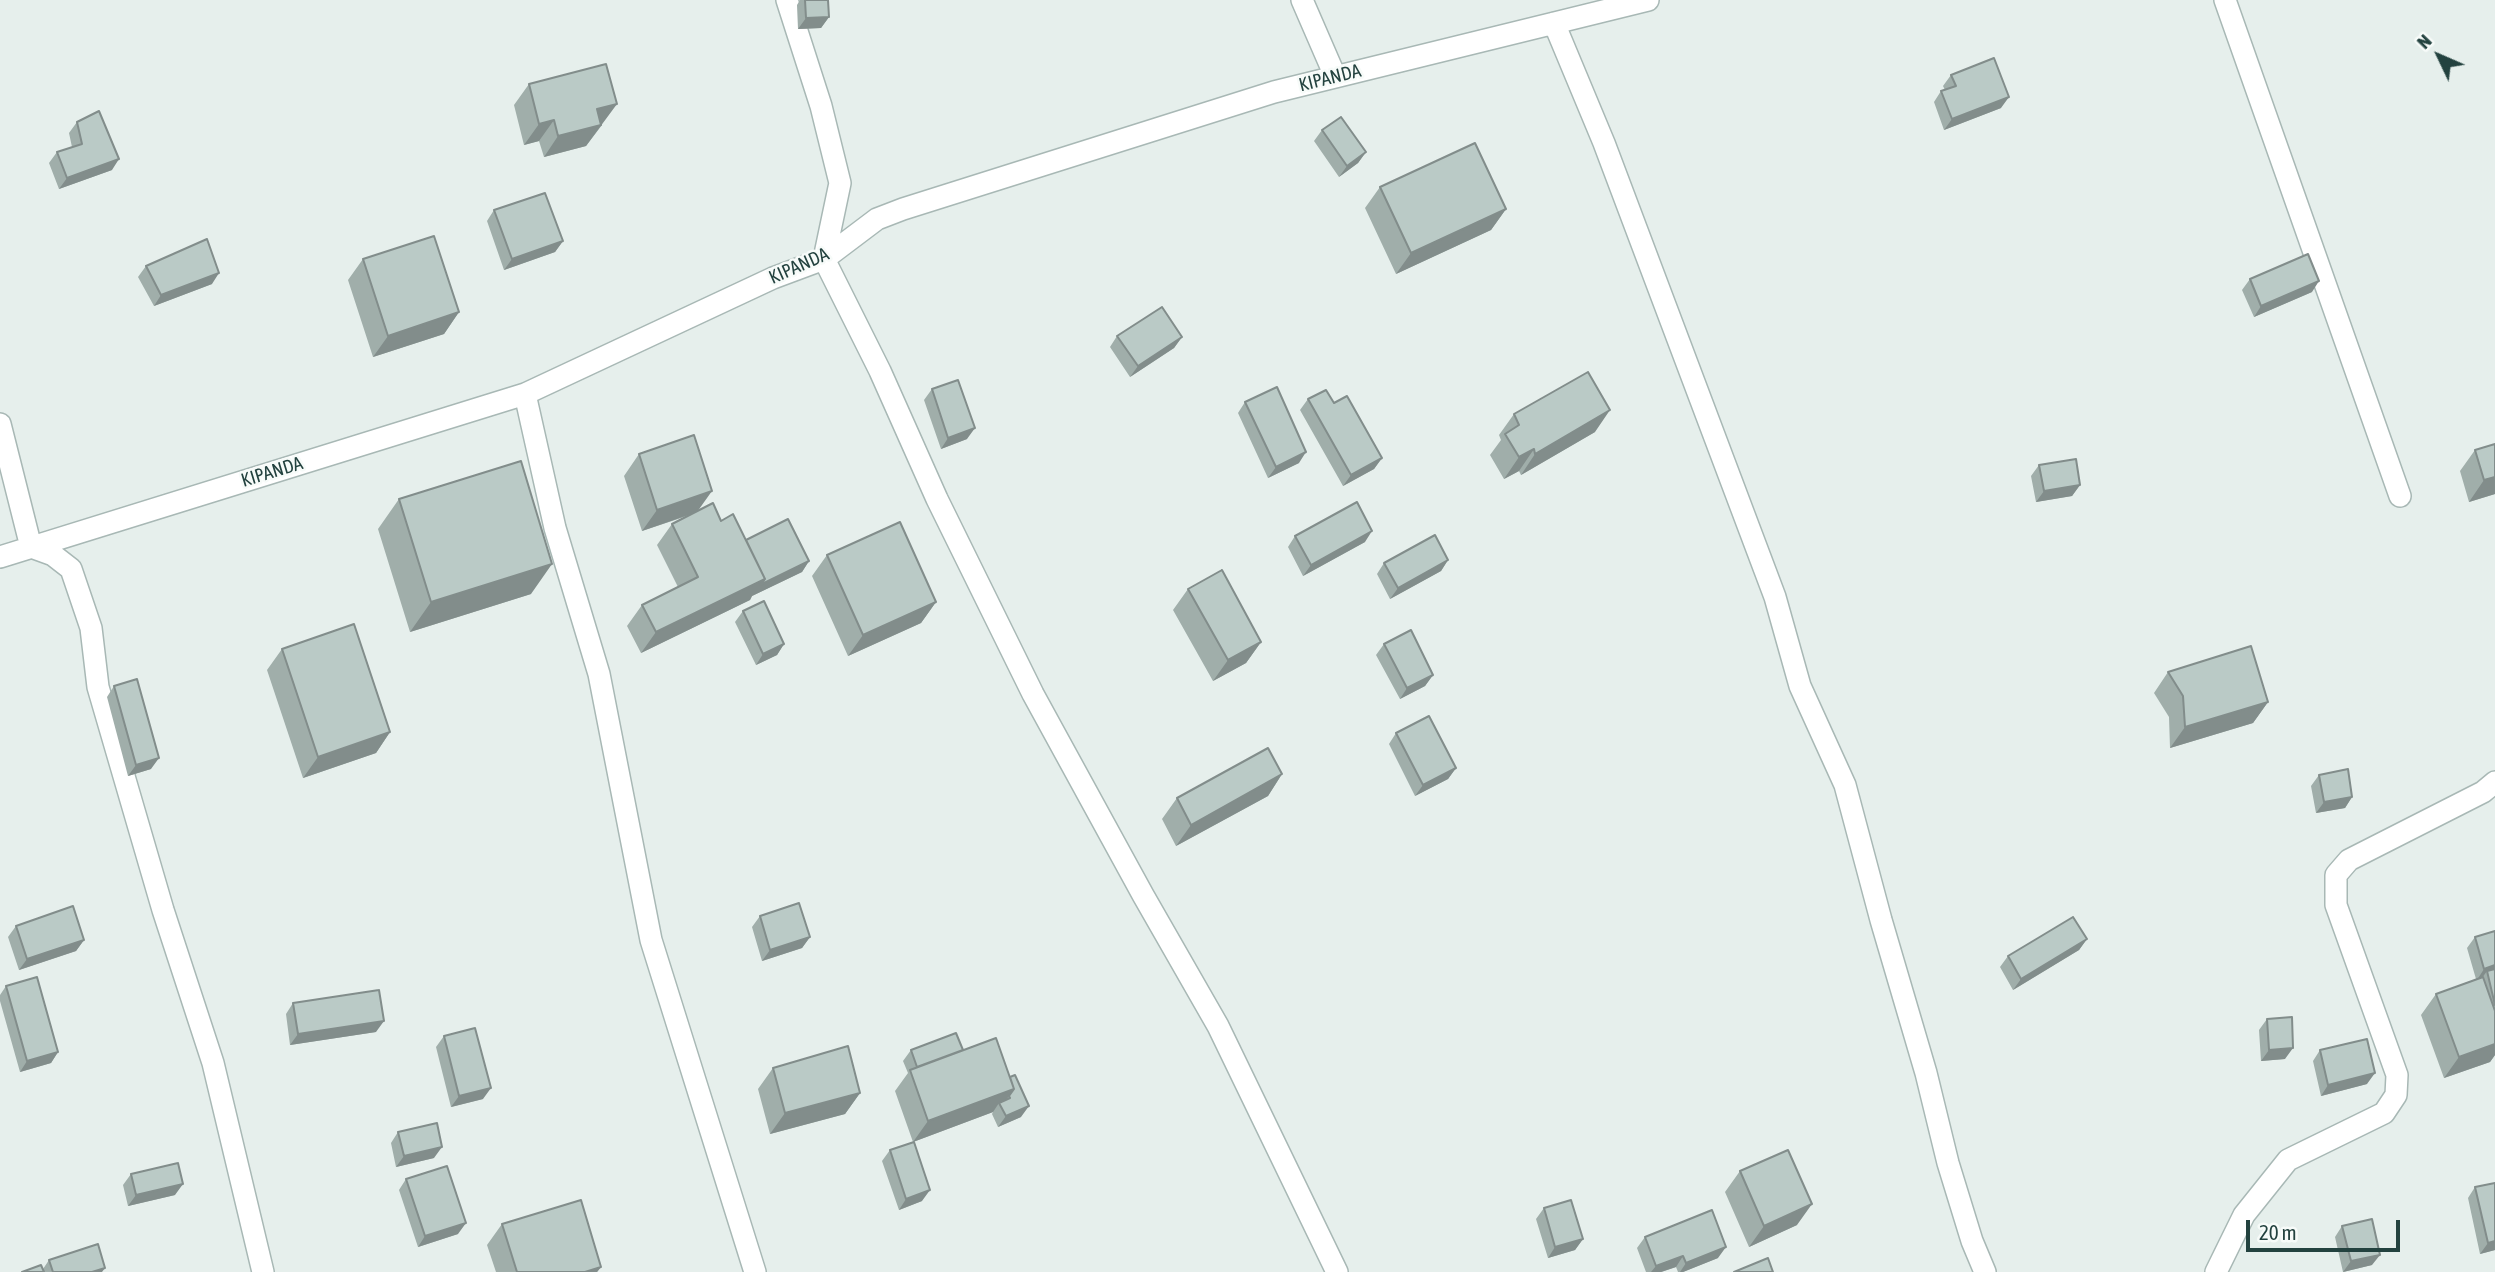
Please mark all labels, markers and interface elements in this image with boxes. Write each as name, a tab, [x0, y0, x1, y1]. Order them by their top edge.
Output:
north arrow	[2404, 21, 2474, 91]
text: N	[2412, 30, 2436, 53]
street label: KIPANDA	[1297, 59, 1363, 97]
street label: KIPANDA	[766, 243, 832, 289]
street label: KIPANDA	[238, 452, 306, 492]
scale bar	[2250, 1206, 2404, 1250]
text: 20 m	[2259, 1220, 2297, 1244]

